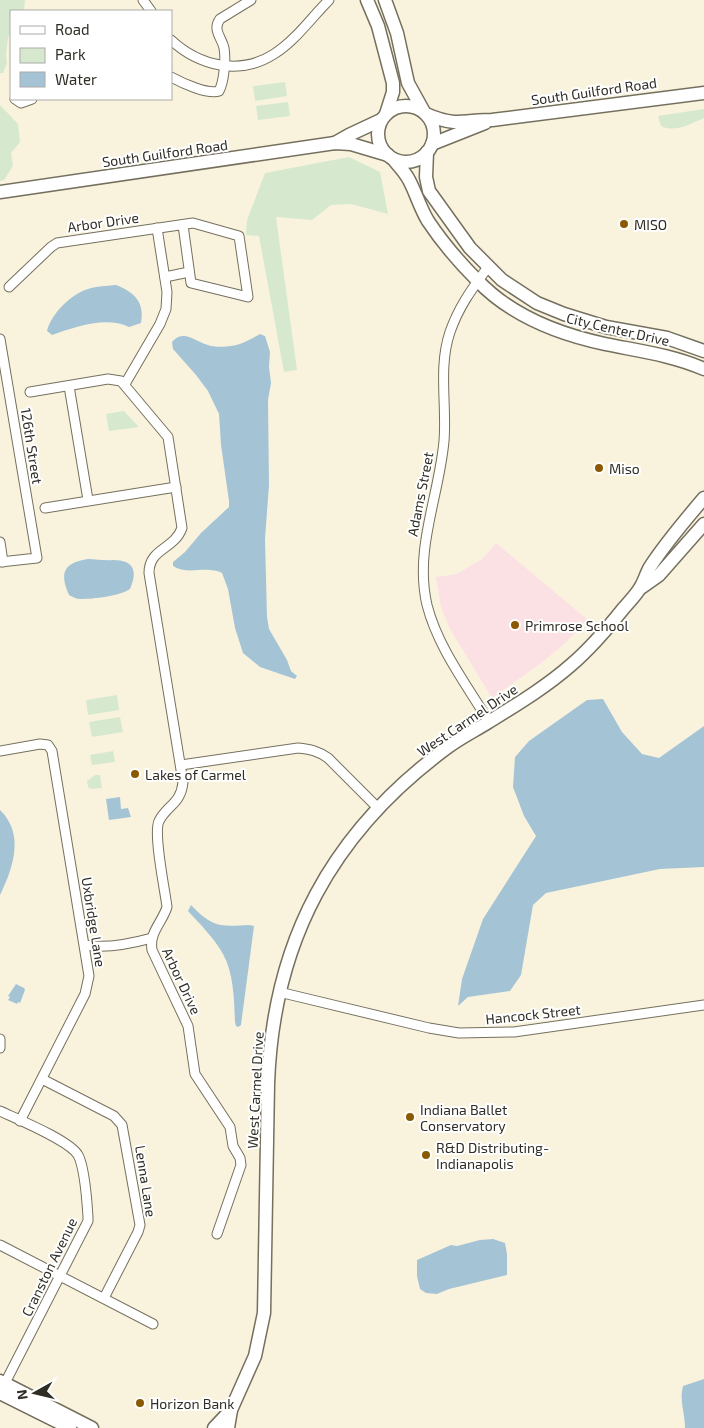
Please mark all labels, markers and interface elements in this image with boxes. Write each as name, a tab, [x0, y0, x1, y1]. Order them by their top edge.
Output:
legend	[10, 10, 172, 100]
text: Road	[55, 20, 90, 38]
text: Park	[55, 45, 86, 63]
text: Water	[55, 70, 97, 88]
street label: South Guilford Road	[530, 74, 658, 108]
street label: South Guilford Road	[101, 136, 229, 170]
street label: Arbor Drive	[66, 209, 140, 235]
place label: MISO	[634, 216, 667, 233]
marker: MISO	[618, 218, 630, 230]
street label: City Center Drive	[565, 309, 671, 349]
street label: 126th Street	[18, 407, 46, 485]
street label: Adams Street	[403, 450, 437, 538]
place label: Miso	[609, 460, 640, 477]
marker: Miso	[593, 462, 605, 474]
place label: Primrose School	[525, 617, 629, 634]
marker: Primrose School	[509, 619, 521, 631]
street label: West Carmel Drive	[414, 680, 520, 760]
place label: Lakes of Carmel	[145, 766, 247, 783]
marker: Lakes of Carmel	[129, 768, 141, 780]
street label: Uxbridge Lane	[79, 876, 109, 968]
street label: Arbor Drive	[159, 945, 205, 1017]
street label: Hancock Street	[485, 1001, 581, 1027]
street label: West Carmel Drive	[243, 1031, 267, 1149]
place label: Indiana Ballet Conservatory	[420, 1101, 507, 1134]
marker: Indiana Ballet Conservatory	[404, 1111, 416, 1123]
place label: R&D Distributing- Indianapolis	[436, 1139, 549, 1172]
street label: Lenna Lane	[132, 1144, 160, 1218]
marker: R&D Distributing- Indianapolis	[420, 1149, 432, 1161]
street label: Cranston Avenue	[18, 1215, 80, 1319]
north arrow	[10, 1368, 60, 1418]
text: N	[13, 1389, 31, 1401]
place label: Horizon Bank	[150, 1395, 234, 1412]
marker: Horizon Bank	[134, 1397, 146, 1409]

